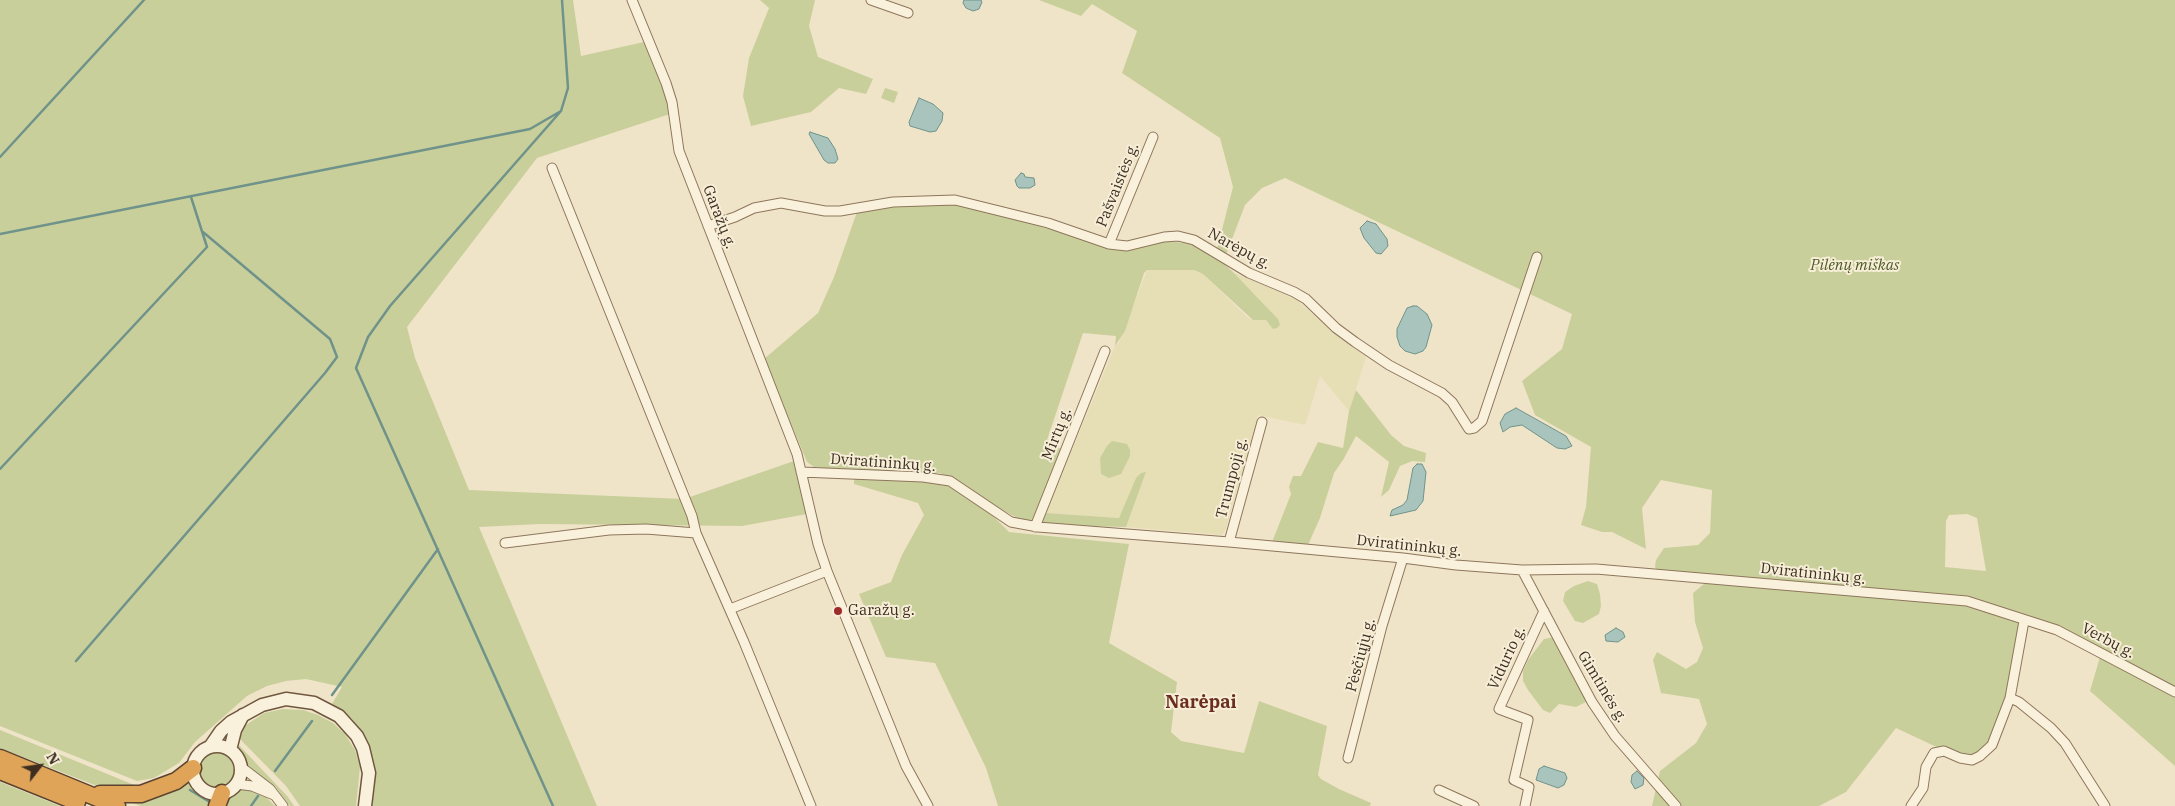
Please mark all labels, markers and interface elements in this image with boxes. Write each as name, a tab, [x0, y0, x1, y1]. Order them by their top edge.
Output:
street label: Pašvaistės g.	[1093, 140, 1143, 230]
street label: Garažų g.	[699, 183, 739, 251]
street label: Narėpų g.	[1205, 224, 1273, 274]
park label: Pilėnų miškas	[1811, 257, 1899, 275]
street label: Mirtų g.	[1038, 405, 1076, 463]
street label: Trumpoji g.	[1213, 436, 1251, 520]
street label: Dviratininkų g.	[830, 450, 936, 476]
street label: Dviratininkų g.	[1356, 532, 1462, 560]
street label: Dviratininkų g.	[1760, 560, 1866, 588]
place label: Garažų g.	[848, 602, 915, 620]
marker: Garažų g.	[832, 605, 844, 617]
street label: Pėsčiųjų g.	[1342, 616, 1380, 694]
street label: Verbų g.	[2078, 619, 2138, 663]
street label: Vidurio g.	[1484, 623, 1530, 693]
street label: Gimtinės g.	[1574, 648, 1630, 726]
district label: Narėpai	[1165, 692, 1237, 714]
north arrow	[15, 741, 65, 791]
text: N	[42, 749, 64, 768]

